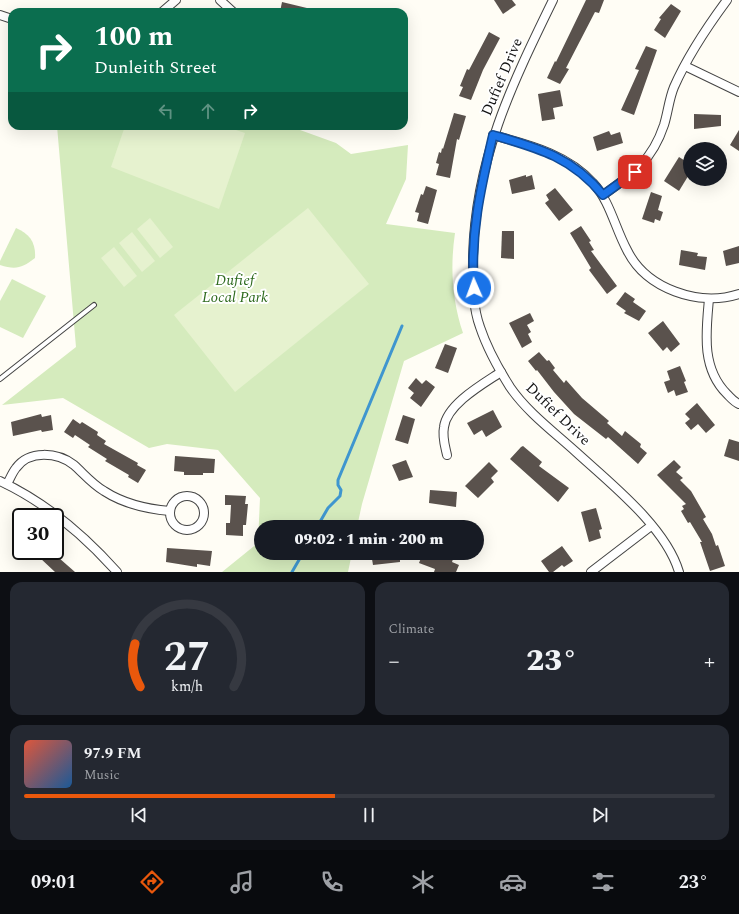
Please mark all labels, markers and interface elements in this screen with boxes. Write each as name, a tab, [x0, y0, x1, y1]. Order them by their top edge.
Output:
text: 100 m	[94, 15, 173, 58]
icon: right	[28, 24, 80, 76]
street label: Dufief Drive	[475, 34, 529, 120]
text: Dunleith Street	[94, 54, 217, 81]
icon: left	[155, 100, 177, 122]
icon: ahead	[197, 100, 219, 122]
icon: right	[239, 100, 261, 122]
map controls	[683, 142, 727, 186]
button: layers	[683, 142, 727, 186]
pin	[618, 155, 652, 189]
icon: arrive	[624, 161, 646, 183]
position arrow	[453, 267, 495, 309]
park label: Dufief Local Park	[202, 269, 268, 309]
street label: Dufief Drive	[520, 377, 596, 451]
speed limit sign: 30	[12, 508, 64, 560]
text: 09:02 · 1 min · 200 m	[295, 528, 443, 551]
text: Climate	[389, 619, 434, 639]
text: 27	[164, 625, 211, 688]
text: 23°	[526, 638, 577, 684]
text: −	[389, 645, 400, 678]
text: +	[704, 645, 715, 678]
text: km/h	[171, 675, 203, 697]
text: 97.9 FM	[84, 742, 141, 765]
text: Music	[84, 765, 120, 785]
icon: previous	[128, 804, 150, 826]
icon: pause	[358, 804, 380, 826]
icon: next	[589, 804, 611, 826]
icon: directions	[138, 868, 166, 896]
icon: music	[228, 868, 256, 896]
icon: phone	[318, 868, 346, 896]
icon: climate	[409, 868, 437, 896]
icon: car	[499, 868, 527, 896]
icon: filters	[589, 868, 617, 896]
text: 09:01	[31, 869, 76, 896]
text: 23°	[679, 869, 708, 896]

